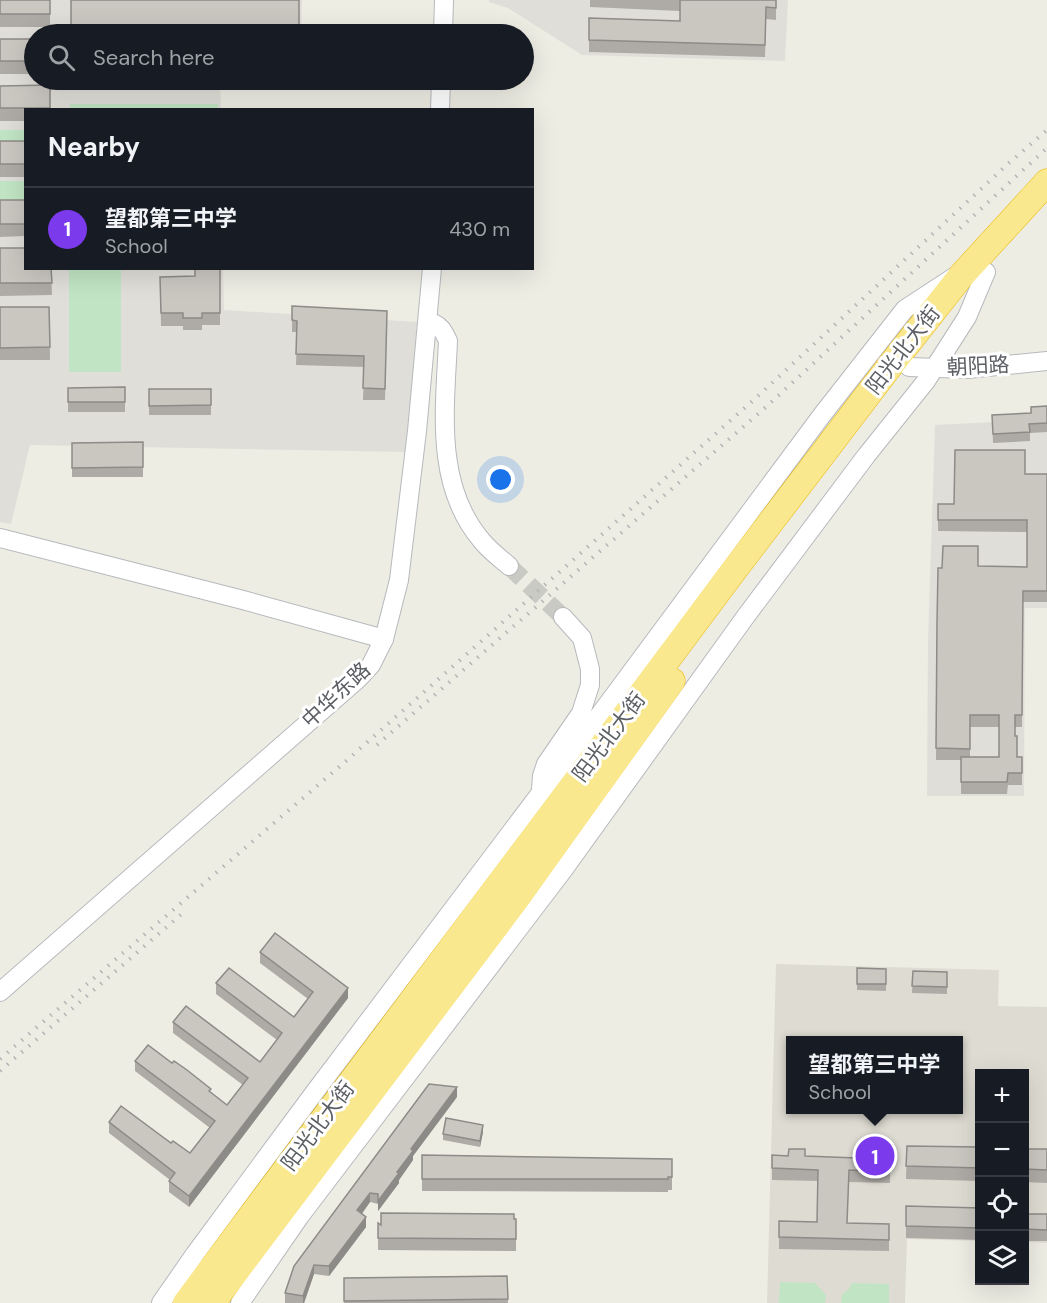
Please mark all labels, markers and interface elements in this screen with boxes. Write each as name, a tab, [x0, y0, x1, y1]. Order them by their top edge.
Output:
search box	[24, 24, 534, 90]
icon: search	[45, 41, 78, 74]
text: Search here	[93, 43, 214, 72]
text: Nearby	[48, 130, 140, 164]
text: 望都第三中学	[105, 204, 237, 233]
text: 1	[64, 216, 71, 242]
text: 430 m	[449, 216, 510, 242]
text: School	[105, 233, 168, 259]
street label: 阳光北大街	[860, 300, 946, 400]
street label: 朝阳路	[946, 350, 1010, 382]
your location	[486, 465, 515, 494]
street label: 中华东路	[296, 656, 376, 734]
street label: 阳光北大街	[566, 687, 652, 787]
popup	[786, 1036, 963, 1114]
text: 望都第三中学	[808, 1050, 941, 1079]
map controls	[975, 1069, 1029, 1285]
button: +	[975, 1069, 1029, 1123]
street label: 阳光北大街	[275, 1076, 361, 1176]
text: School	[808, 1079, 871, 1105]
button: −	[975, 1123, 1029, 1177]
pin: 1	[856, 1134, 894, 1178]
button: locate	[975, 1177, 1029, 1231]
button: layers	[975, 1231, 1029, 1285]

